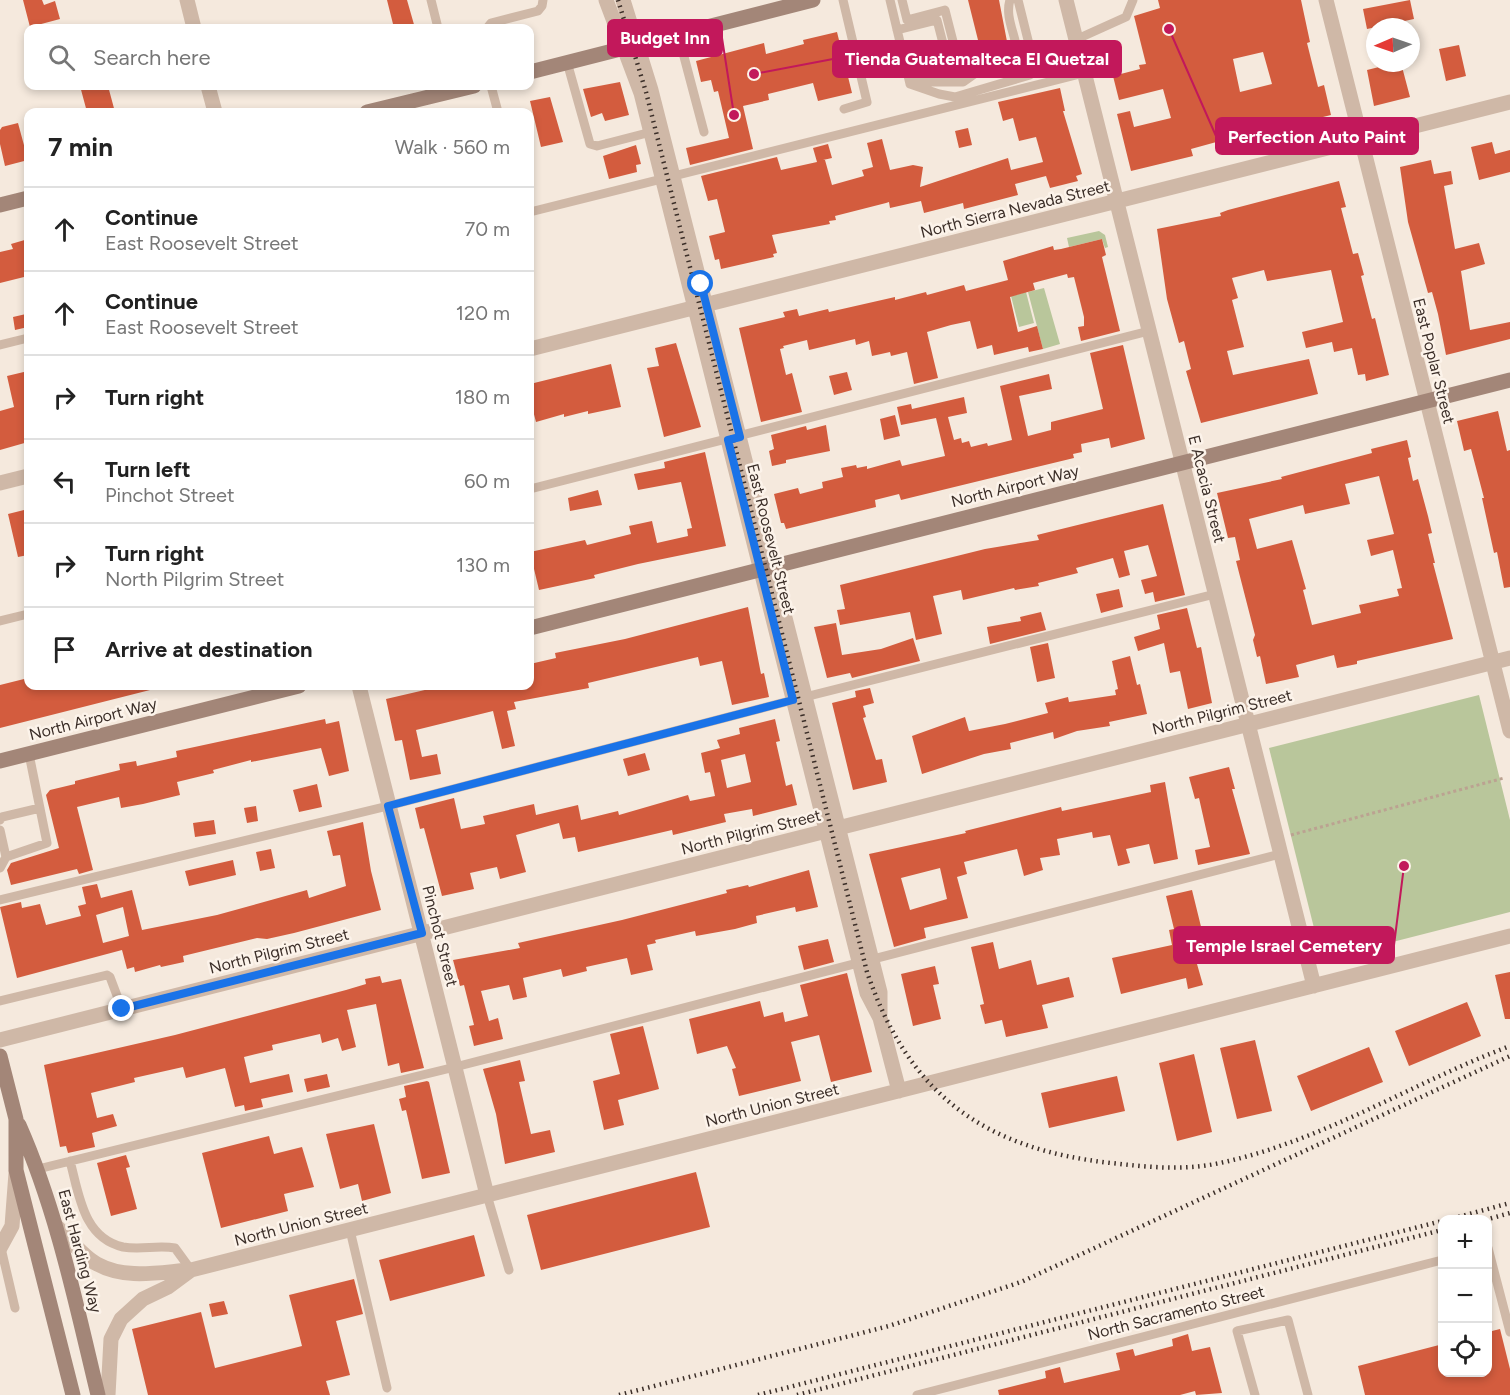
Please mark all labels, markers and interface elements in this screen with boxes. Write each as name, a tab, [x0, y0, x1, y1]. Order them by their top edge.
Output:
north arrow	[1366, 18, 1420, 72]
callout: Budget Inn	[608, 20, 722, 56]
search box	[24, 24, 534, 90]
text: Budget Inn	[620, 27, 710, 49]
icon: search	[45, 41, 78, 74]
callout: Tienda Guatemalteca El Quetzal	[833, 41, 1121, 77]
text: Search here	[93, 44, 211, 71]
text: Tienda Guatemalteca El Quetzal	[845, 48, 1109, 70]
callout: Perfection Auto Paint	[1216, 118, 1418, 154]
text: Perfection Auto Paint	[1228, 126, 1406, 148]
text: 7 min	[48, 131, 113, 163]
text: Walk · 560 m	[395, 135, 510, 159]
street label: North Sierra Nevada Street	[918, 176, 1112, 242]
text: Continue	[105, 204, 198, 231]
icon: ahead	[48, 213, 81, 246]
text: 70 m	[464, 217, 510, 241]
text: East Roosevelt Street	[105, 231, 299, 255]
route start	[687, 270, 713, 296]
text: Continue	[105, 288, 198, 315]
street label: East Poplar Street	[1409, 296, 1459, 426]
icon: ahead	[48, 297, 81, 330]
text: 120 m	[456, 301, 510, 325]
text: East Roosevelt Street	[105, 315, 299, 339]
icon: right	[48, 381, 81, 414]
text: Turn right	[105, 384, 204, 411]
text: 180 m	[455, 385, 510, 409]
street label: E Acacia Street	[1184, 433, 1230, 545]
text: Turn left	[105, 456, 191, 483]
street label: North Airport Way	[949, 461, 1082, 511]
street label: East Roosevelt Street	[743, 462, 799, 616]
icon: left	[48, 465, 81, 498]
text: 60 m	[464, 469, 510, 493]
text: Pinchot Street	[105, 483, 234, 507]
text: Turn right	[105, 540, 204, 567]
icon: right	[48, 549, 81, 582]
text: 130 m	[456, 553, 510, 577]
text: North Pilgrim Street	[105, 567, 284, 591]
icon: arrive	[48, 633, 81, 666]
text: Arrive at destination	[105, 636, 313, 663]
street label: North Pilgrim Street	[1150, 685, 1294, 739]
street label: North Airport Way	[27, 694, 160, 744]
street label: North Pilgrim Street	[679, 805, 823, 859]
street label: Pinchot Street	[418, 883, 462, 989]
street label: North Pilgrim Street	[207, 924, 351, 978]
callout: Temple Israel Cemetery	[1174, 927, 1394, 963]
text: Temple Israel Cemetery	[1186, 935, 1383, 957]
route end	[108, 995, 134, 1021]
street label: North Union Street	[703, 1079, 841, 1131]
street label: East Harding Way	[54, 1187, 106, 1315]
street label: North Union Street	[232, 1198, 370, 1250]
map controls	[1438, 1215, 1492, 1377]
button: +	[1438, 1215, 1492, 1269]
button: −	[1438, 1269, 1492, 1323]
street label: North Sacramento Street	[1086, 1282, 1266, 1344]
button: locate	[1438, 1323, 1492, 1377]

